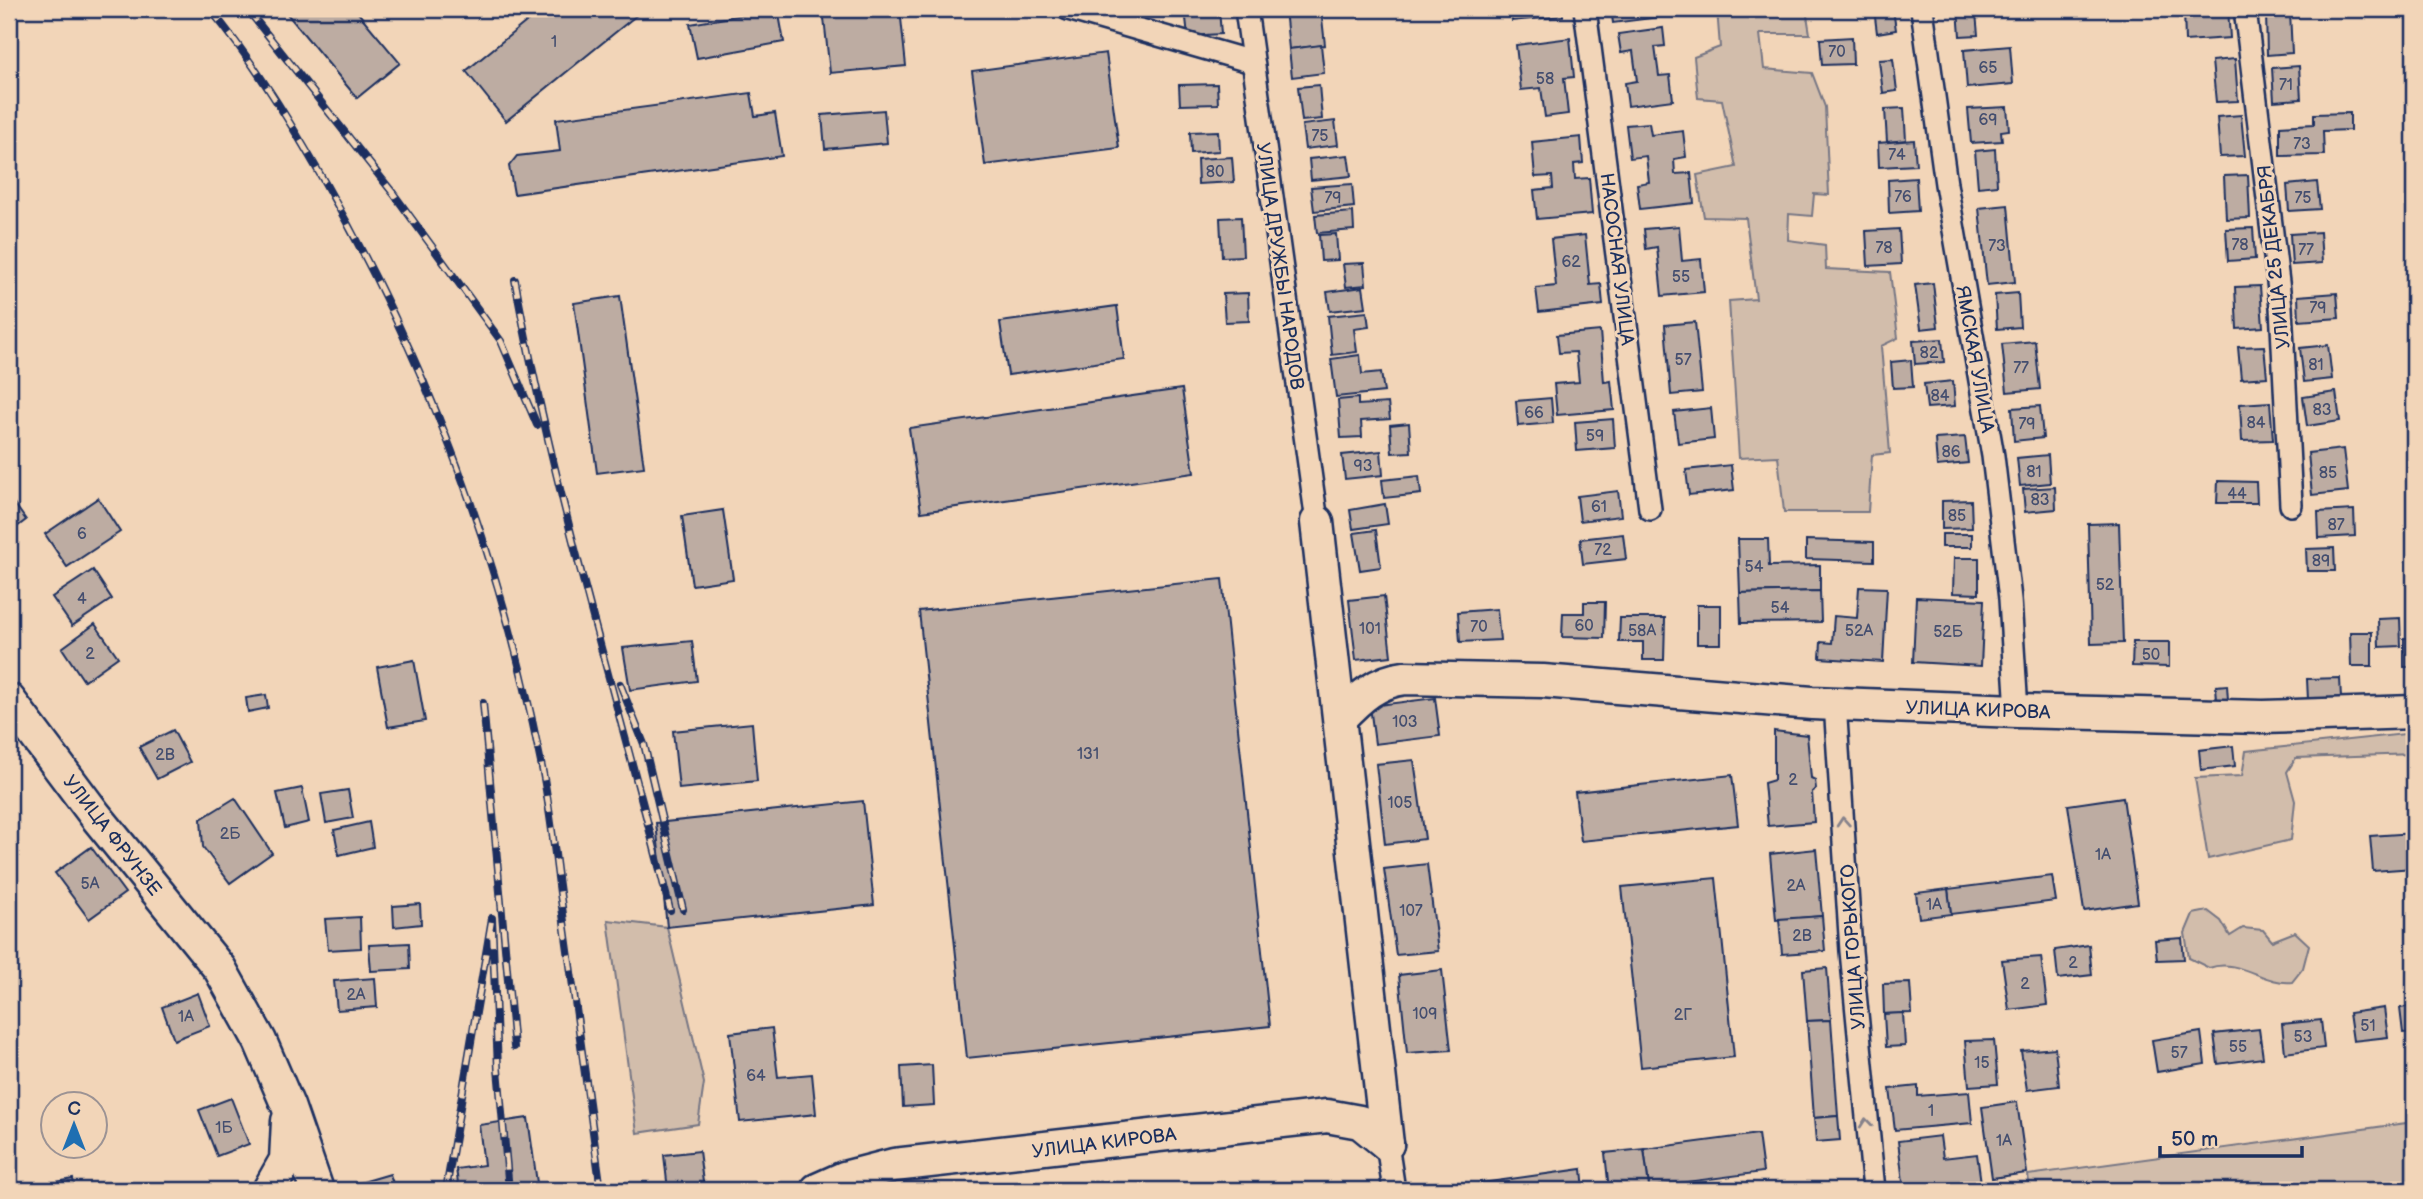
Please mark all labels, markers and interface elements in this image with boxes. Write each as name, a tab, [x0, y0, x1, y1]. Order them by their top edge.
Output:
house number: 1	[551, 33, 557, 52]
house number: 70	[1828, 43, 1846, 62]
house number: 65	[1979, 59, 1997, 78]
house number: 58	[1536, 70, 1554, 89]
house number: 71	[2279, 76, 2293, 95]
house number: 69	[1978, 111, 1998, 130]
house number: 75	[1311, 127, 1329, 146]
house number: 73	[2293, 135, 2311, 154]
street label: УЛИЦА ДРУЖБЫ НАРОДОВ	[1251, 141, 1308, 391]
house number: 74	[1888, 146, 1906, 165]
house number: 80	[1206, 163, 1224, 182]
street label: УЛИЦА 25 ДЕКАБРЯ	[2253, 164, 2296, 350]
street label: НАСОСНАЯ УЛИЦА	[1595, 172, 1639, 347]
house number: 76	[1894, 188, 1912, 207]
house number: 79	[1324, 189, 1342, 208]
house number: 75	[2294, 189, 2312, 208]
house number: 78	[2231, 236, 2249, 255]
house number: 73	[1988, 237, 2006, 256]
house number: 78	[1875, 239, 1893, 258]
house number: 77	[2298, 241, 2314, 260]
house number: 62	[1561, 253, 1581, 272]
house number: 55	[1672, 268, 1690, 287]
street label: ЯМСКАЯ УЛИЦА	[1950, 284, 1999, 435]
house number: 79	[2309, 299, 2327, 318]
house number: 82	[1920, 344, 1939, 363]
house number: 57	[1674, 351, 1692, 370]
house number: 81	[2308, 356, 2324, 375]
house number: 77	[2013, 359, 2029, 378]
house number: 84	[1930, 387, 1950, 406]
house number: 83	[2312, 401, 2332, 420]
house number: 66	[1524, 404, 1544, 423]
house number: 84	[2246, 414, 2266, 433]
house number: 79	[2018, 415, 2036, 434]
house number: 59	[1586, 427, 1604, 446]
house number: 86	[1941, 443, 1961, 462]
house number: 93	[1353, 457, 1373, 476]
house number: 81	[2026, 463, 2042, 482]
house number: 85	[2319, 464, 2337, 483]
house number: 44	[2227, 485, 2247, 504]
house number: 83	[2030, 491, 2050, 510]
house number: 61	[1591, 498, 1607, 517]
house number: 85	[1948, 507, 1966, 526]
house number: 87	[2327, 516, 2345, 535]
house number: 6	[77, 525, 87, 544]
house number: 72	[1594, 541, 1612, 560]
house number: 89	[2312, 552, 2330, 571]
house number: 54	[1745, 558, 1764, 577]
house number: 52	[2096, 576, 2115, 595]
house number: 4	[77, 590, 87, 609]
house number: 54	[1771, 599, 1790, 618]
house number: 60	[1574, 617, 1594, 636]
house number: 70	[1470, 618, 1488, 637]
house number: 101	[1359, 620, 1381, 639]
house number: 58А	[1628, 622, 1656, 641]
house number: 52А	[1845, 622, 1873, 641]
house number: 52Б	[1933, 623, 1964, 642]
house number: 2	[85, 645, 95, 664]
house number: 50	[2142, 646, 2160, 665]
street label: УЛИЦА КИРОВА	[1905, 696, 2051, 725]
house number: 103	[1392, 713, 1418, 732]
house number: 131	[1077, 745, 1099, 764]
house number: 2В	[155, 746, 175, 765]
street label: УЛИЦА ФРУНЗЕ	[58, 771, 166, 901]
house number: 2	[1788, 771, 1798, 790]
house number: 105	[1388, 794, 1412, 813]
one-way arrow	[1836, 817, 1851, 828]
house number: 2Б	[220, 825, 241, 844]
house number: 1А	[2095, 846, 2111, 865]
street label: УЛИЦА ГОРЬКОГО	[1836, 863, 1871, 1031]
house number: 5А	[81, 875, 100, 894]
house number: 2А	[1786, 877, 1806, 896]
house number: 1А	[1926, 896, 1942, 915]
house number: 107	[1399, 902, 1423, 921]
house number: 2В	[1792, 927, 1812, 946]
house number: 2	[2068, 954, 2078, 973]
house number: 2	[2020, 975, 2030, 994]
house number: 2А	[346, 986, 366, 1005]
house number: 109	[1413, 1005, 1437, 1024]
house number: 2Г	[1674, 1006, 1692, 1025]
house number: 1А	[178, 1008, 194, 1027]
house number: 51	[2360, 1017, 2376, 1036]
house number: 53	[2293, 1028, 2313, 1047]
house number: 55	[2229, 1038, 2247, 1057]
house number: 57	[2170, 1044, 2188, 1063]
house number: 15	[1974, 1054, 1990, 1073]
house number: 64	[746, 1067, 766, 1086]
north arrow	[38, 1090, 108, 1160]
text: С	[67, 1098, 81, 1121]
house number: 1	[1928, 1102, 1934, 1121]
scale bar	[2160, 1115, 2302, 1159]
one-way arrow	[1859, 1117, 1874, 1128]
house number: 1Б	[215, 1119, 234, 1138]
street label: УЛИЦА КИРОВА	[1031, 1123, 1178, 1164]
text: 50 m	[2171, 1127, 2218, 1152]
house number: 1А	[1996, 1132, 2012, 1151]

